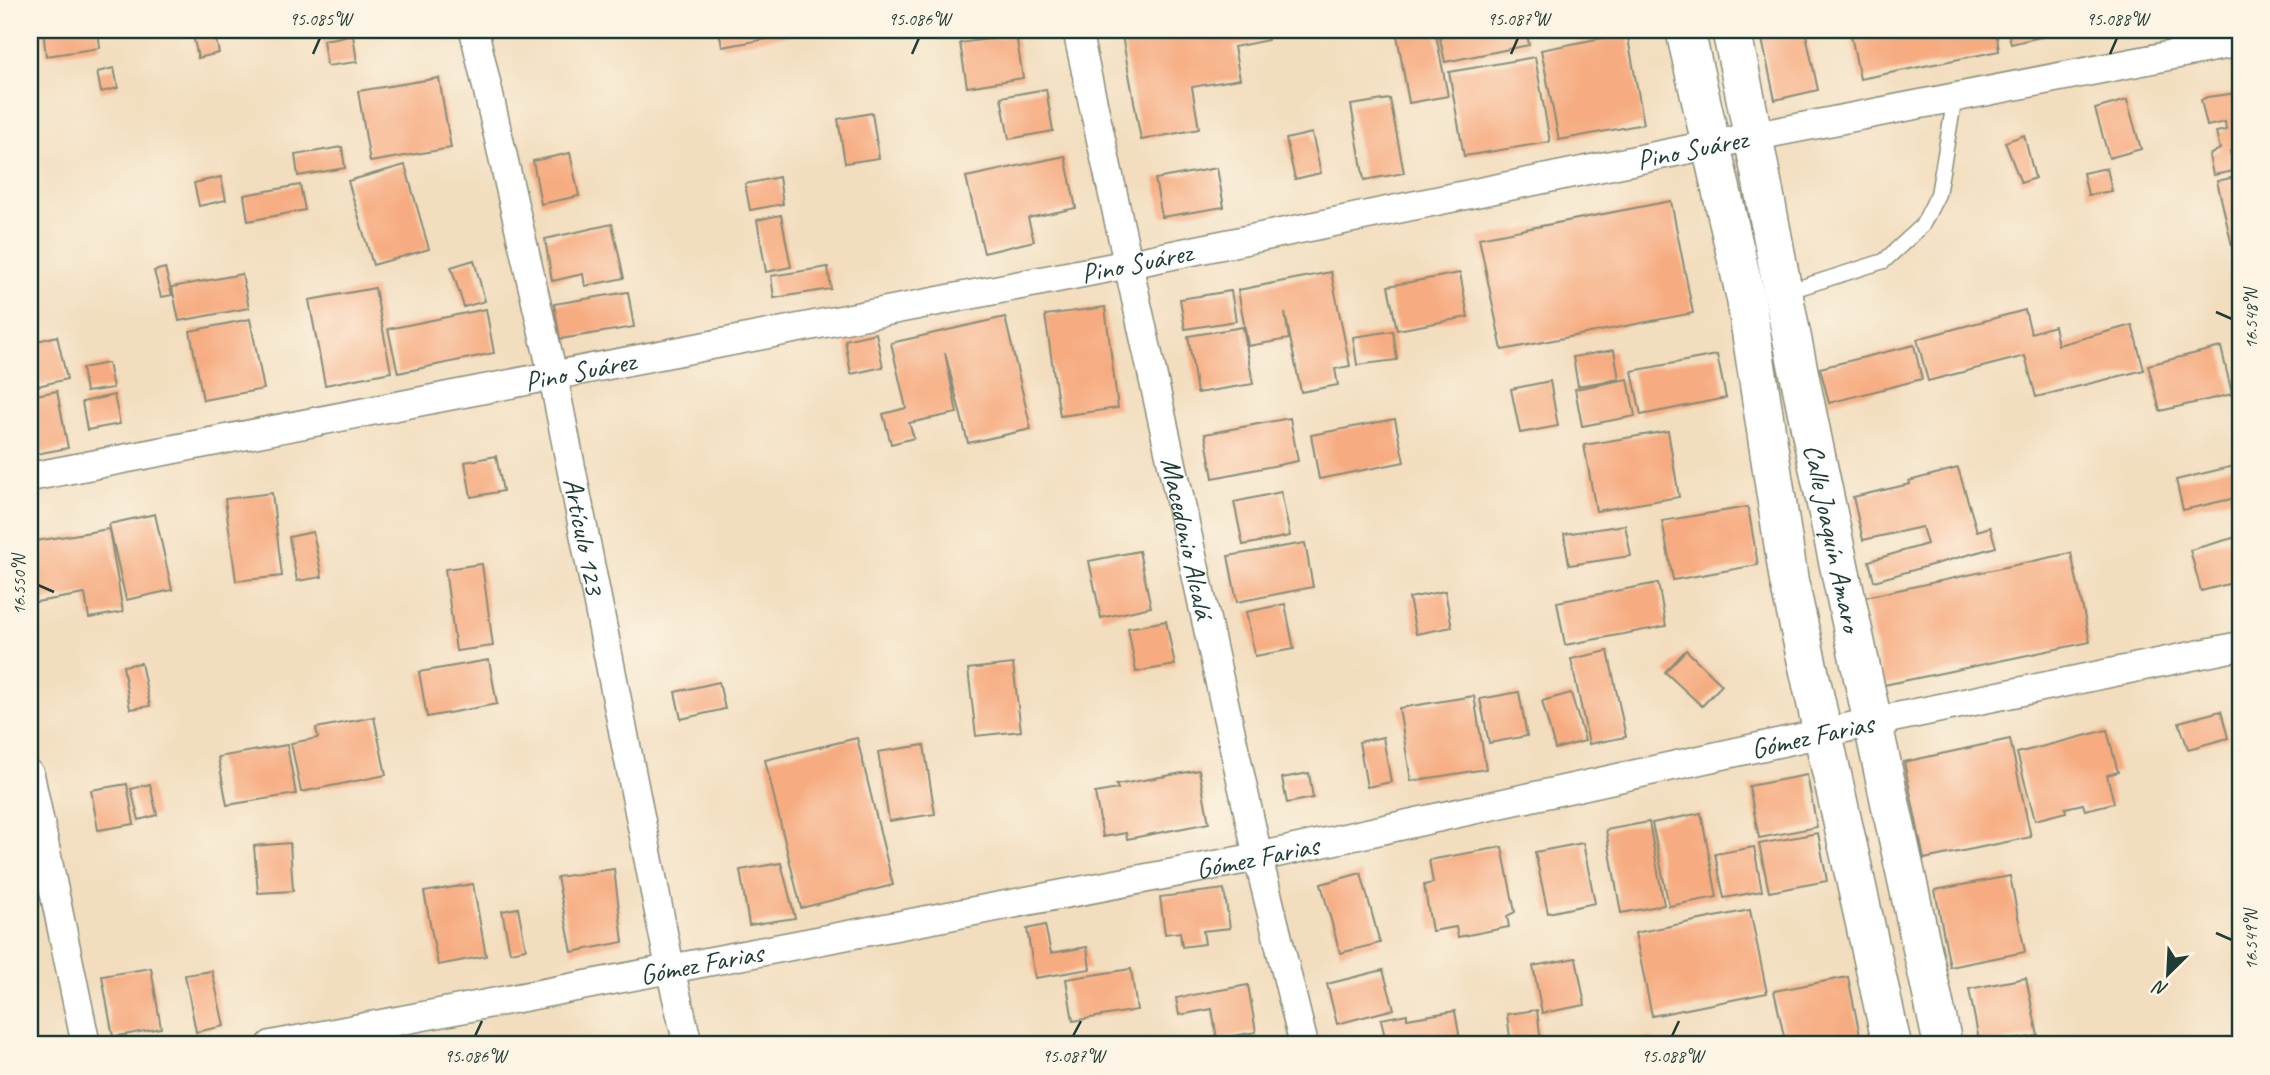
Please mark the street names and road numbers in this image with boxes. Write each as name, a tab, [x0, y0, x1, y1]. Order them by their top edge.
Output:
street label: Pino Suárez	[1633, 120, 1752, 177]
street label: Pino Suárez	[1078, 234, 1197, 290]
street label: Pino Suárez	[521, 342, 640, 398]
street label: Calle Joaquín Amaro	[1796, 441, 1871, 638]
street label: Macedonio Alcalá	[1154, 454, 1223, 625]
street label: Artículo 123	[556, 475, 614, 600]
street label: Gómez Farias	[1748, 704, 1879, 766]
street label: Gómez Farias	[1193, 826, 1324, 886]
street label: Gómez Farias	[637, 934, 768, 992]

